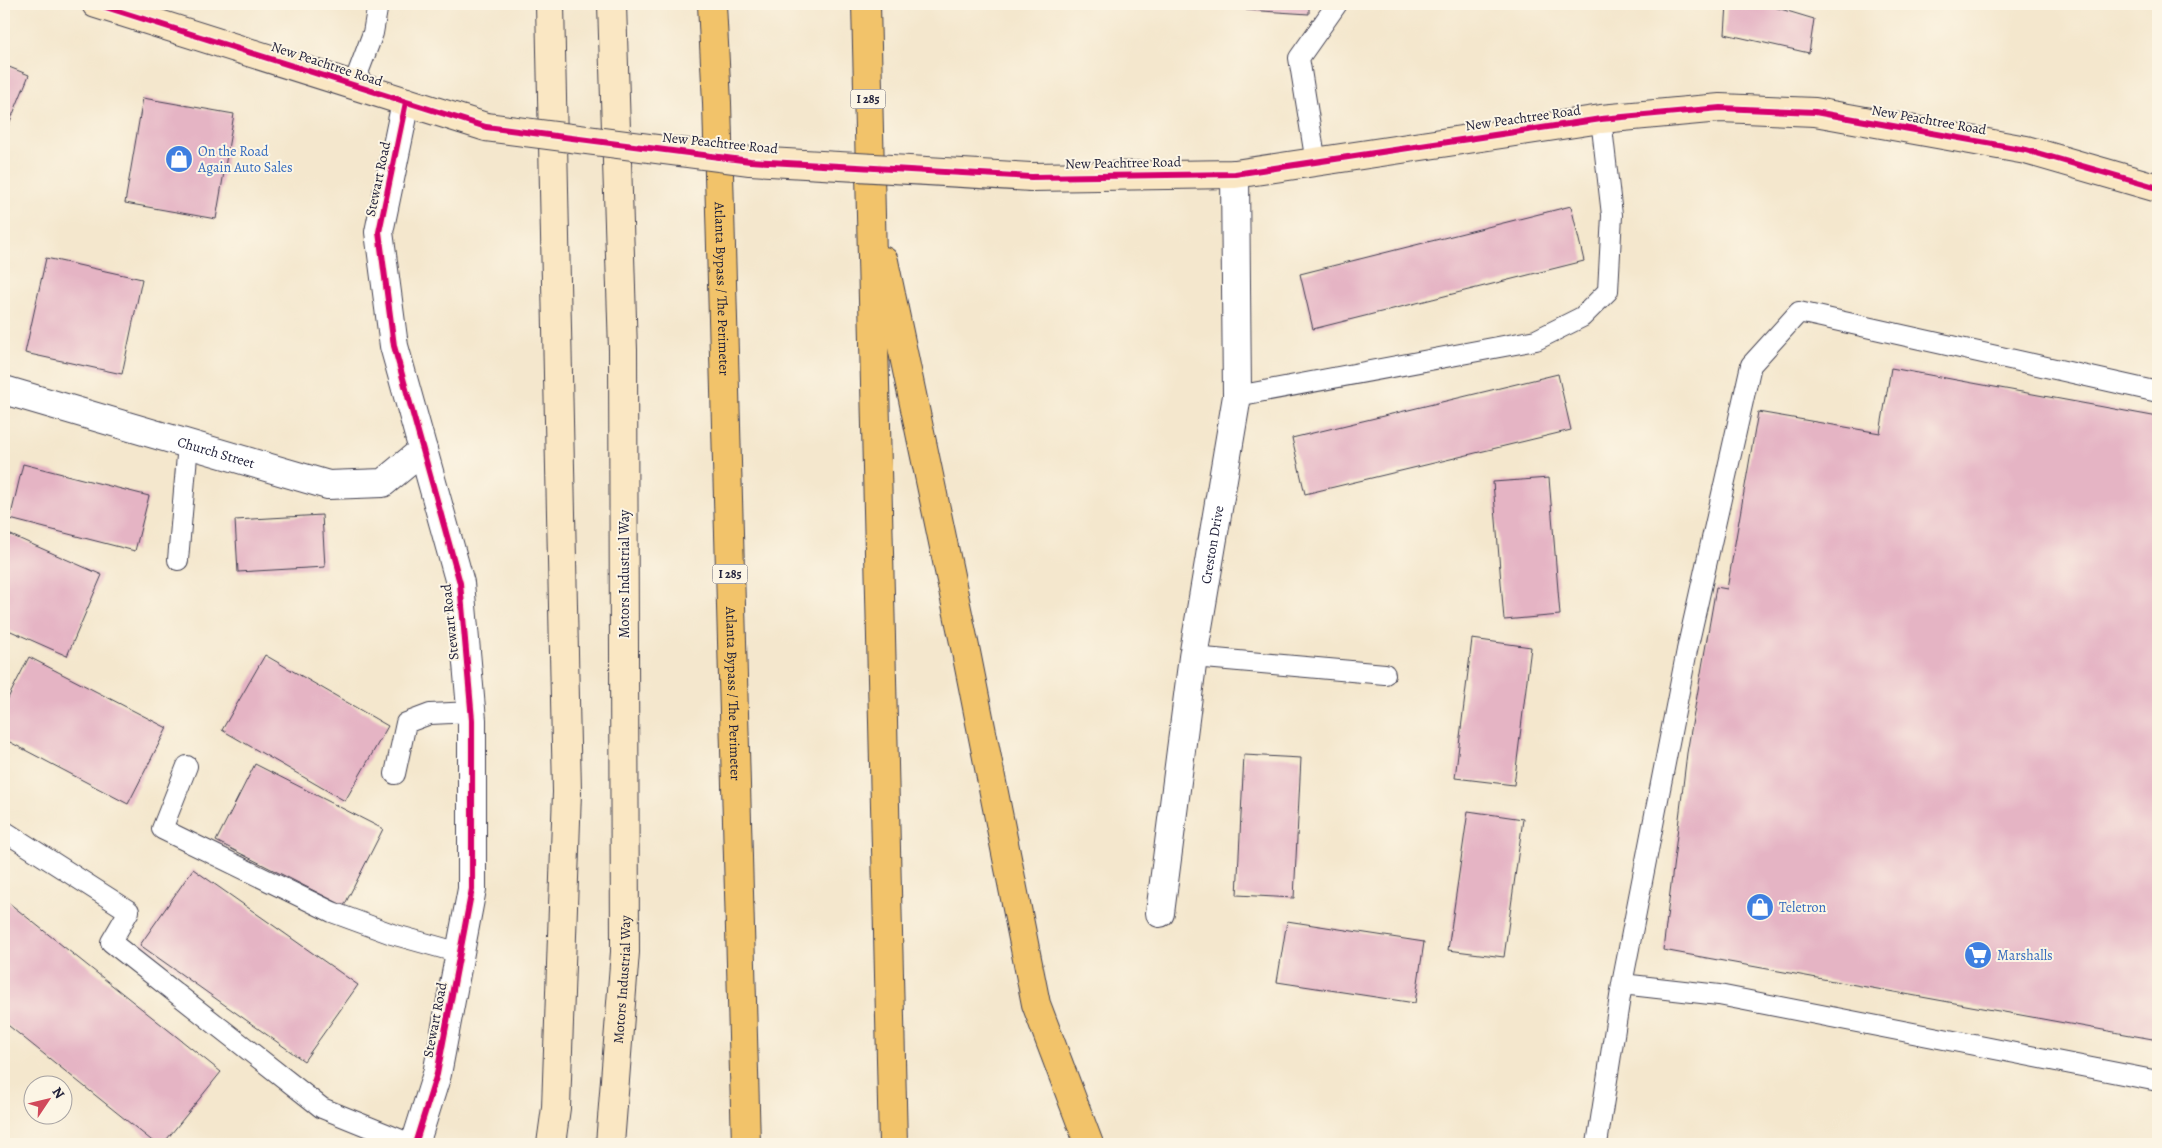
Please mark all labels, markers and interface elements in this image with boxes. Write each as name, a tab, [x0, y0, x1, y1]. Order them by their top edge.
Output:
street label: New Peachtree Road	[269, 37, 386, 91]
road number: I 285	[850, 90, 886, 108]
street label: New Peachtree Road	[1464, 100, 1582, 136]
street label: New Peachtree Road	[1870, 101, 1988, 140]
street label: New Peachtree Road	[661, 127, 779, 159]
street label: Stewart Road	[361, 139, 395, 218]
place label: On the Road Again Auto Sales	[197, 142, 293, 177]
shop icon: On the Road Again Auto Sales	[164, 144, 194, 174]
street label: New Peachtree Road	[1065, 152, 1182, 174]
street label: Atlanta Bypass / The Perimeter	[710, 201, 734, 377]
street label: Church Street	[175, 432, 257, 473]
street label: Creston Drive	[1196, 504, 1228, 585]
street label: Motors Industrial Way	[615, 509, 634, 638]
road number: I 285	[712, 564, 748, 584]
street label: Stewart Road	[437, 583, 463, 661]
street label: Atlanta Bypass / The Perimeter	[722, 605, 745, 782]
shop icon: Teletron	[1745, 892, 1775, 922]
place label: Teletron	[1779, 898, 1827, 917]
street label: Motors Industrial Way	[608, 915, 635, 1044]
supermarket icon: Marshalls	[1963, 940, 1993, 970]
place label: Marshalls	[1997, 946, 2053, 965]
street label: Stewart Road	[418, 980, 452, 1059]
north arrow	[22, 1076, 72, 1126]
text: N	[48, 1083, 69, 1102]

